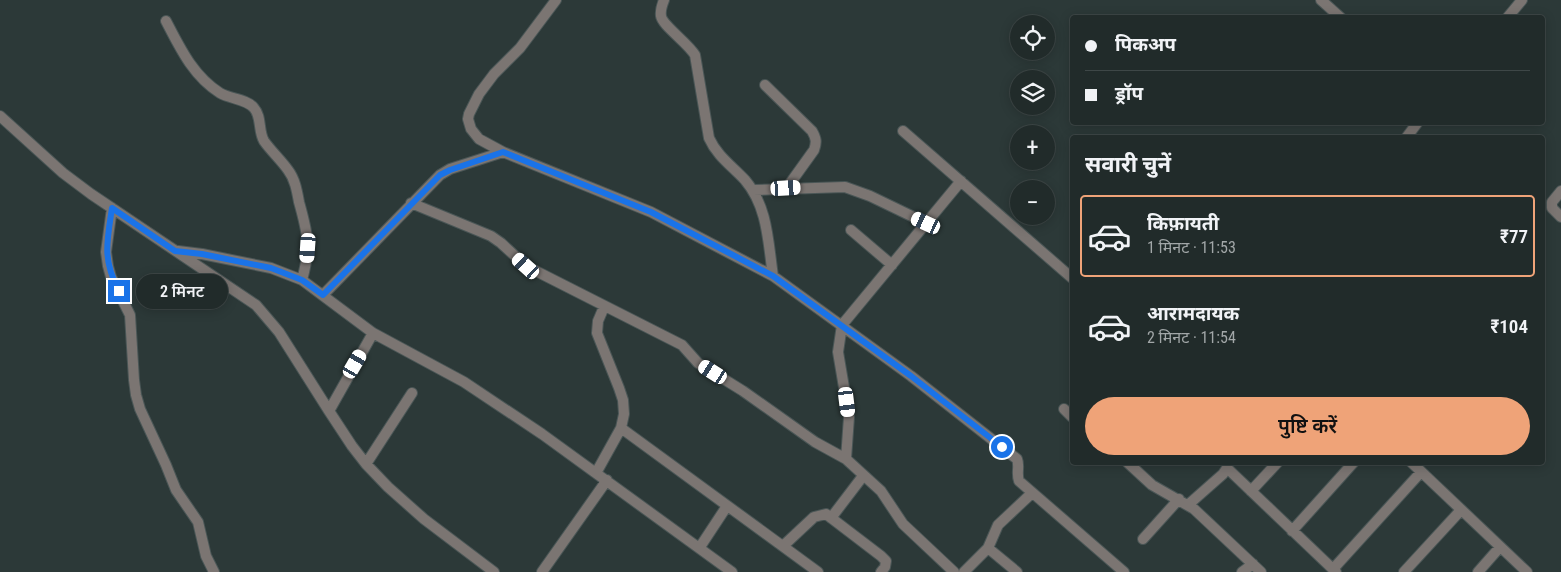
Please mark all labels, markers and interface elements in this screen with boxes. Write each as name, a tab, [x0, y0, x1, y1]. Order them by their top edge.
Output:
map controls	[1010, 15, 1055, 225]
button: locate	[1010, 15, 1055, 60]
text: पिकअप	[1115, 33, 1176, 56]
button: layers	[1010, 70, 1055, 115]
text: ड्रॉप	[1115, 82, 1143, 105]
button: +	[1010, 125, 1055, 170]
text: सवारी चुनें	[1085, 152, 1171, 177]
car	[770, 180, 801, 196]
button: −	[1010, 180, 1055, 225]
car	[909, 210, 942, 236]
text: किफ़ायती	[1147, 212, 1219, 235]
icon: car	[1087, 214, 1132, 259]
text: ₹77	[1500, 225, 1528, 248]
car	[299, 233, 316, 263]
text: 1 मिनट · 11:53	[1147, 238, 1236, 257]
car	[509, 250, 542, 282]
callout: 2 मिनट	[136, 274, 229, 308]
route end	[108, 280, 130, 302]
text: 2 मिनट	[160, 282, 204, 301]
text: आरामदायक	[1147, 302, 1239, 325]
icon: car	[1087, 304, 1132, 349]
text: ₹104	[1490, 315, 1528, 338]
text: 2 मिनट · 11:54	[1147, 328, 1236, 347]
car	[341, 347, 368, 381]
car	[696, 358, 729, 386]
car	[837, 386, 856, 418]
button: पुष्टि करें	[1085, 397, 1530, 455]
route start	[991, 436, 1013, 458]

